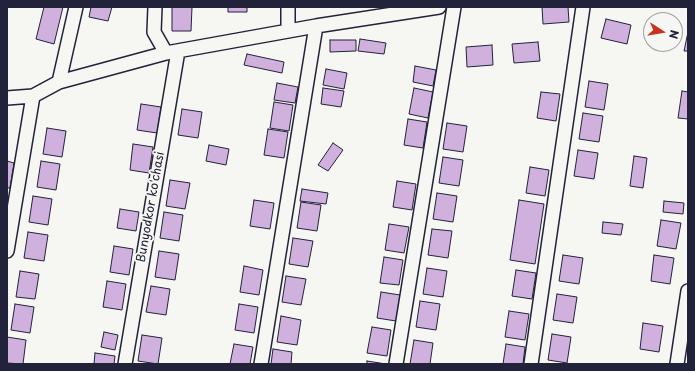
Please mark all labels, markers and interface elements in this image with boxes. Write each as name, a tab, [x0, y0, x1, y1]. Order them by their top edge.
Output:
north arrow	[643, 12, 683, 52]
text: N	[665, 28, 683, 40]
street label: Bunyodkor ko'chasi	[134, 151, 168, 263]

